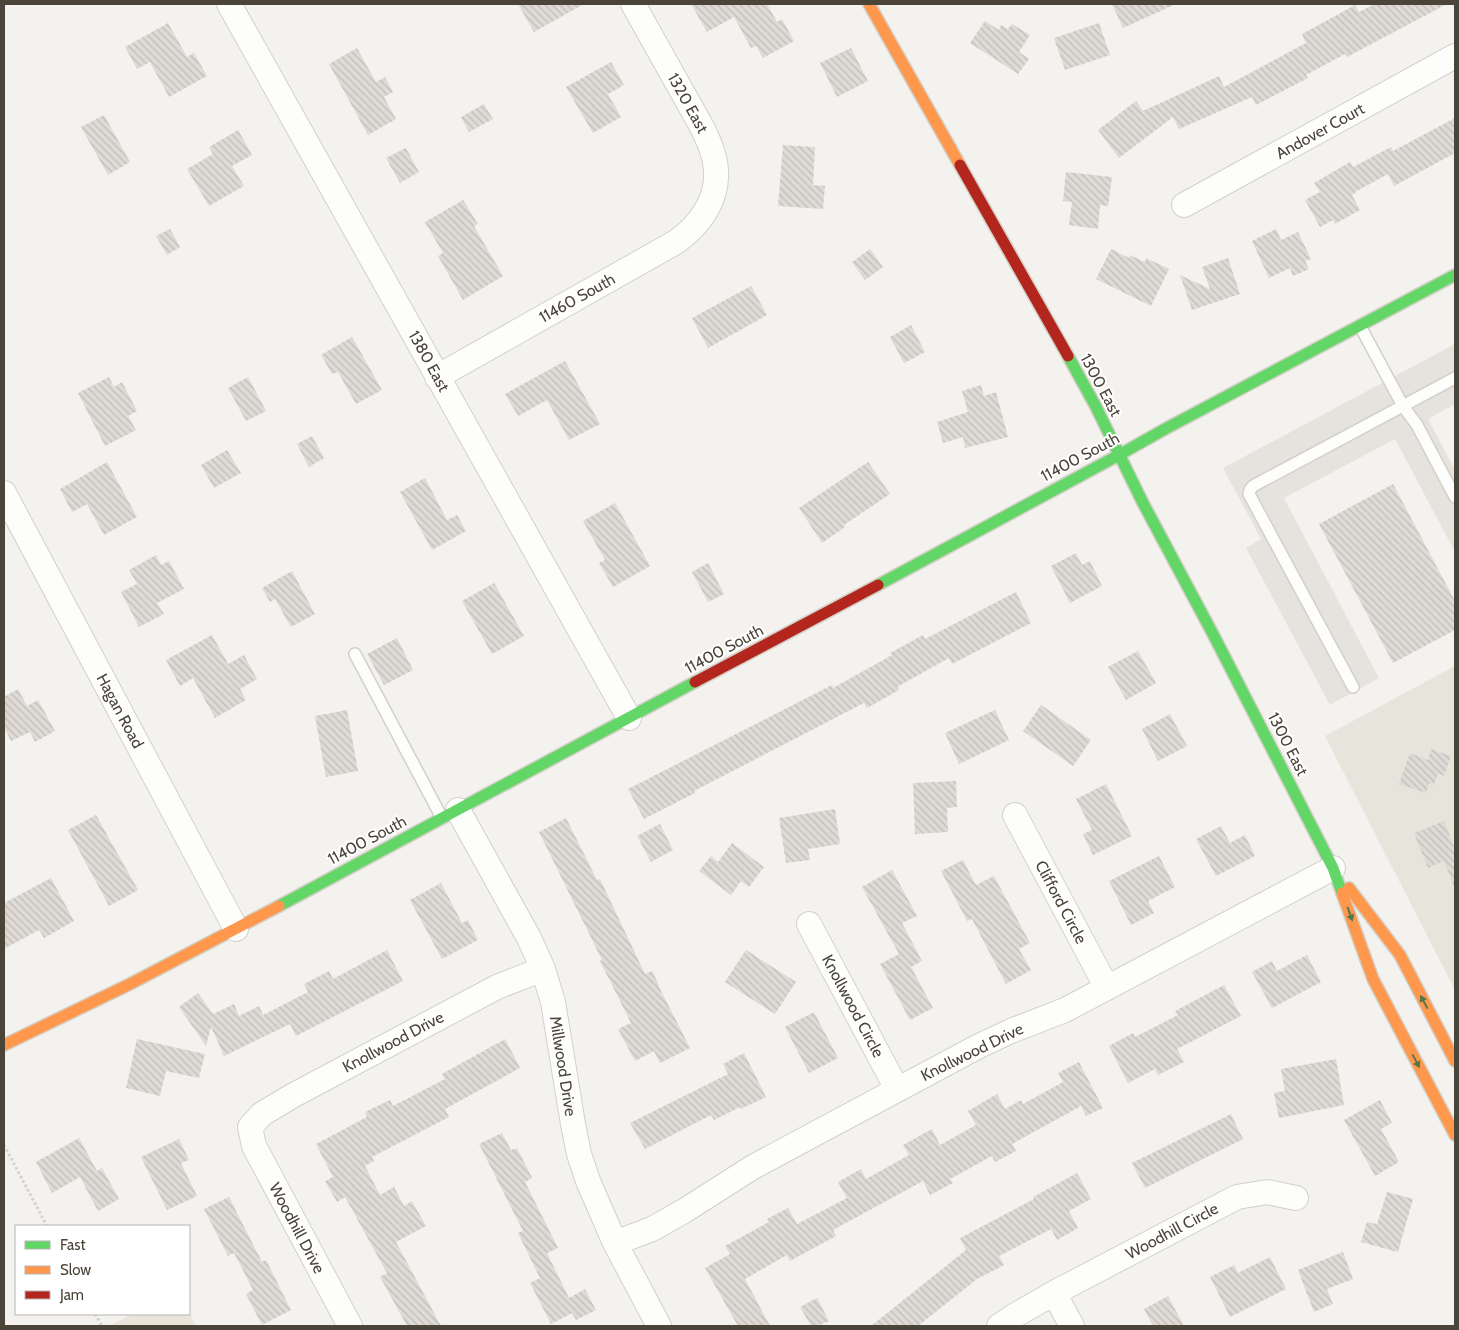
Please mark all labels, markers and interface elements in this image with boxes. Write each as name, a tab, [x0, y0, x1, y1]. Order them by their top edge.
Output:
street label: 1320 East	[664, 70, 712, 137]
street label: Andover Court	[1272, 99, 1368, 163]
street label: 11460 South	[536, 269, 618, 327]
street label: 1380 East	[404, 327, 454, 395]
street label: 1300 East	[1077, 350, 1126, 420]
street label: 11400 South	[1037, 428, 1123, 486]
street label: 11400 South	[681, 620, 767, 678]
street label: Hagan Road	[92, 670, 148, 752]
street label: 1300 East	[1264, 709, 1312, 779]
street label: 11400 South	[324, 811, 410, 869]
street label: Clifford Circle	[1031, 857, 1091, 947]
one-way arrow	[1347, 906, 1354, 921]
street label: Knollwood Circle	[818, 951, 888, 1061]
one-way arrow	[1420, 995, 1429, 1009]
street label: Knollwood Drive	[339, 1007, 447, 1077]
street label: Millwood Drive	[546, 1015, 580, 1117]
street label: Knollwood Drive	[918, 1019, 1026, 1085]
one-way arrow	[1412, 1055, 1421, 1068]
street label: Woodhill Drive	[265, 1179, 329, 1277]
street label: Woodhill Circle	[1123, 1199, 1221, 1263]
legend	[15, 1225, 190, 1315]
text: Fast	[60, 1236, 85, 1254]
text: Slow	[60, 1261, 91, 1279]
text: Jam	[59, 1286, 84, 1304]

